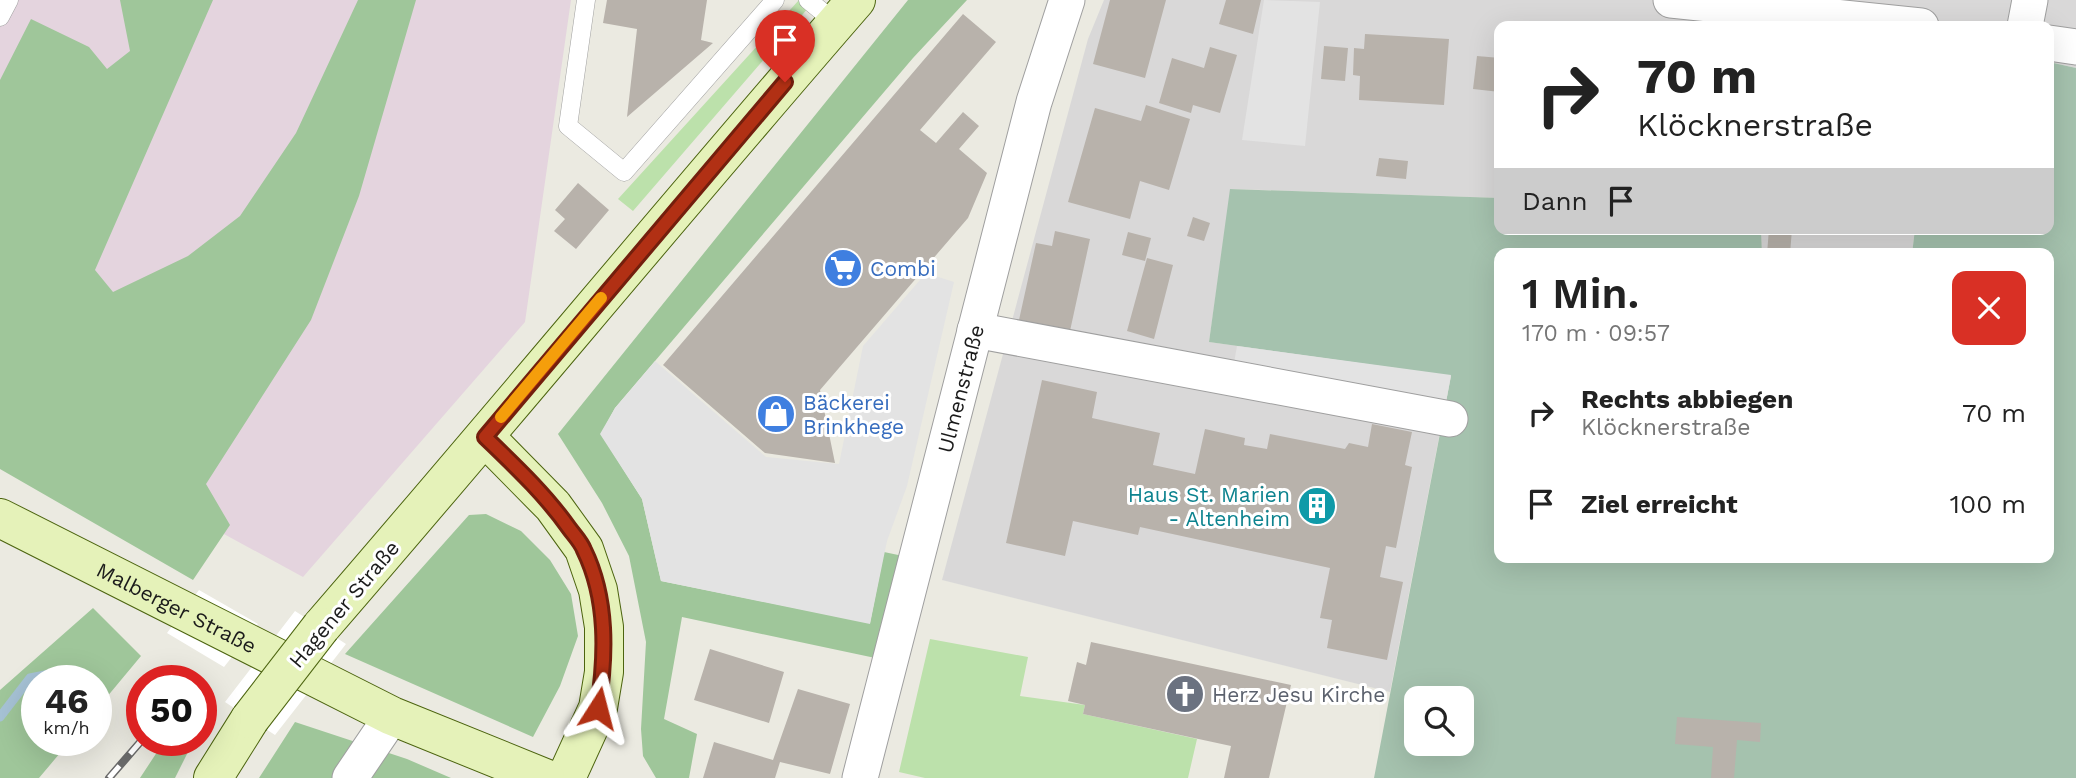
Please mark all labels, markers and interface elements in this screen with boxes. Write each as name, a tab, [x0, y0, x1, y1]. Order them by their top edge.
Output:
pin	[755, 10, 815, 82]
icon: arrive	[766, 21, 804, 59]
text: 70 m	[1637, 47, 1757, 105]
icon: right	[1522, 49, 1613, 140]
text: Klöcknerstraße	[1637, 106, 1873, 144]
icon: arrive	[1602, 182, 1640, 220]
text: Dann	[1522, 186, 1588, 216]
supermarket icon: Combi	[822, 247, 864, 289]
place label: Combi	[870, 256, 936, 281]
text: 1 Min.	[1522, 269, 1639, 318]
button: close	[1952, 271, 2026, 345]
text: 170 m · 09:57	[1522, 320, 1670, 347]
street label: Ulmenstraße	[932, 322, 989, 455]
text: Rechts abbiegen	[1581, 384, 1793, 414]
place label: Bäckerei Brinkhege	[803, 390, 904, 439]
shop icon: Bäckerei Brinkhege	[755, 393, 797, 435]
icon: right	[1522, 394, 1560, 432]
text: 70 m	[1962, 398, 2026, 428]
text: Klöcknerstraße	[1581, 414, 1751, 441]
place label: Haus St. Marien - Altenheim	[1128, 482, 1290, 531]
building icon: Haus St. Marien - Altenheim	[1296, 485, 1338, 527]
icon: arrive	[1522, 485, 1560, 523]
text: Ziel erreicht	[1581, 489, 1738, 519]
text: 100 m	[1950, 489, 2026, 519]
street label: Hagener Straße	[284, 535, 404, 673]
street label: Malberger Straße	[93, 557, 261, 658]
speed limit sign: 50	[126, 665, 217, 756]
position arrow	[561, 671, 635, 745]
church icon: Herz Jesu Kirche	[1164, 673, 1206, 715]
text: 46	[44, 680, 89, 722]
place label: Herz Jesu Kirche	[1212, 682, 1385, 707]
map controls	[1404, 686, 1474, 756]
button: search	[1404, 686, 1474, 756]
text: km/h	[43, 717, 90, 738]

